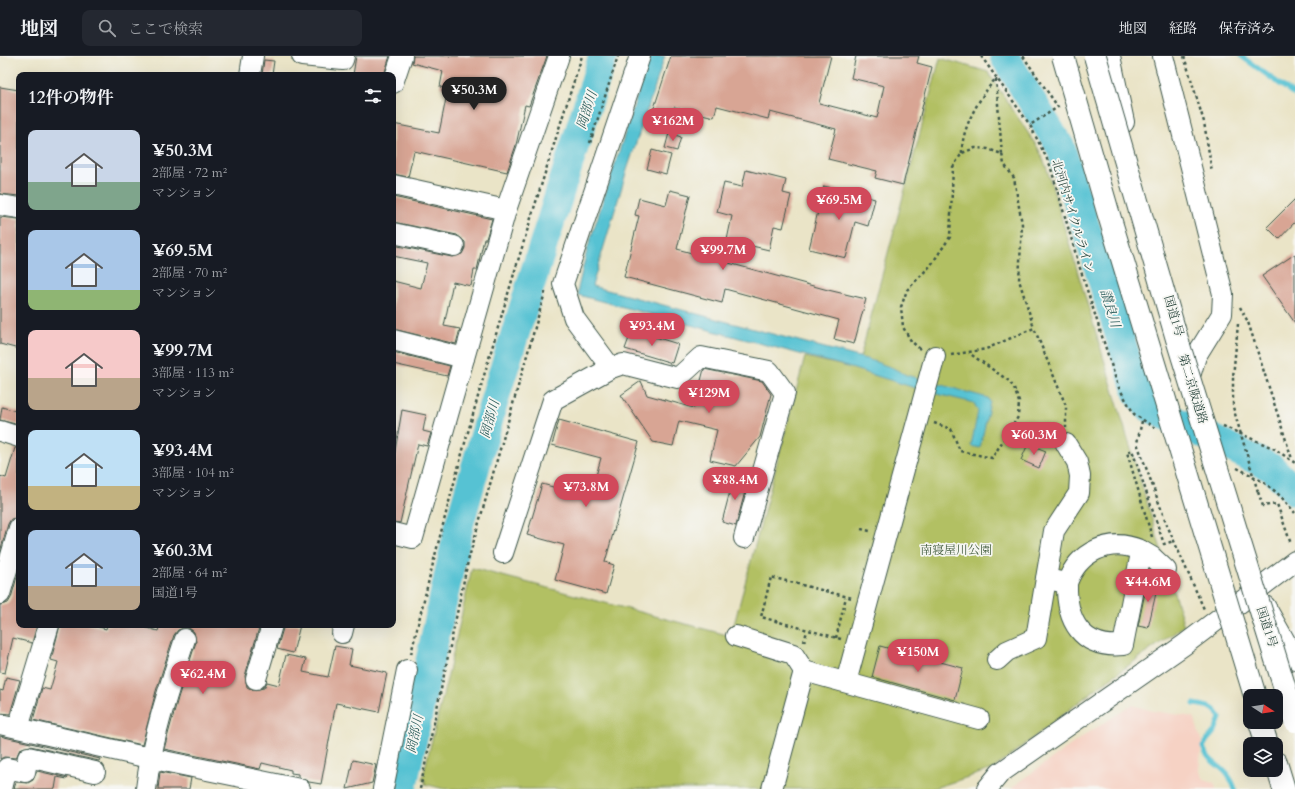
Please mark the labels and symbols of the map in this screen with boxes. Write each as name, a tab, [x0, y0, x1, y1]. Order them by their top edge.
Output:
pin: ¥50.3M	[441, 77, 507, 111]
water label: 岡部川	[572, 87, 602, 132]
pin: ¥162M	[645, 108, 701, 142]
street label: 北河内サイクルライン	[1048, 157, 1098, 275]
pin: ¥69.5M	[806, 187, 872, 221]
pin: ¥99.7M	[690, 237, 756, 271]
water label: 讃良川	[1096, 287, 1125, 331]
street label: 国道1号	[1160, 294, 1188, 338]
pin: ¥93.4M	[619, 313, 685, 347]
street label: 第二京阪道路	[1175, 352, 1211, 426]
pin: ¥129M	[681, 380, 737, 414]
water label: 岡部川	[476, 396, 505, 441]
pin: ¥60.3M	[1001, 422, 1067, 456]
pin: ¥88.4M	[702, 467, 768, 501]
pin: ¥73.8M	[553, 474, 619, 508]
park label: 南寝屋川公園	[920, 542, 992, 558]
pin: ¥44.6M	[1115, 569, 1181, 603]
street label: 国道1号	[1253, 604, 1281, 650]
pin: ¥150M	[890, 639, 946, 673]
pin: ¥62.4M	[170, 661, 236, 695]
north arrow	[1243, 689, 1283, 729]
water label: 岡部川	[402, 711, 428, 755]

